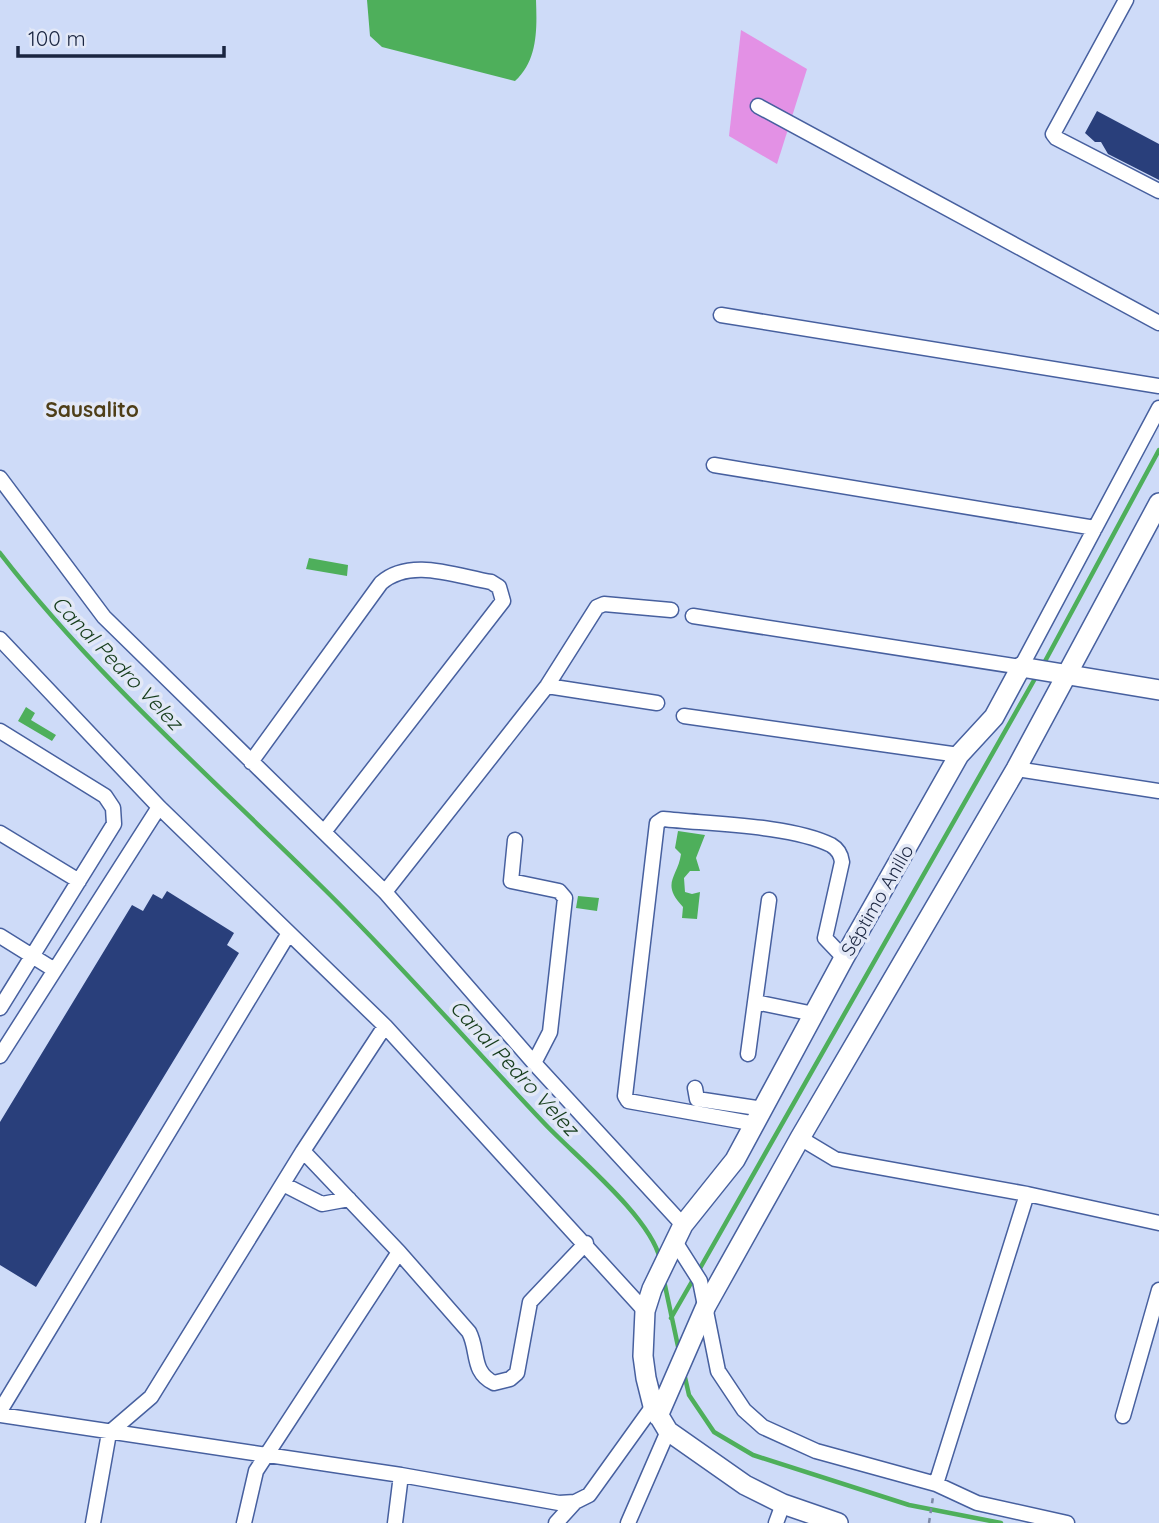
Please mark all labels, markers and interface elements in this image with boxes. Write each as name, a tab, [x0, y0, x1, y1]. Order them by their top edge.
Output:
scale bar	[18, 14, 224, 58]
text: 100 m	[28, 25, 86, 51]
district label: Sausalito	[45, 396, 139, 422]
water label: Canal Pedro Velez	[47, 590, 190, 736]
street label: Séptimo Anillo	[835, 840, 919, 960]
water label: Canal Pedro Velez	[445, 994, 586, 1142]

